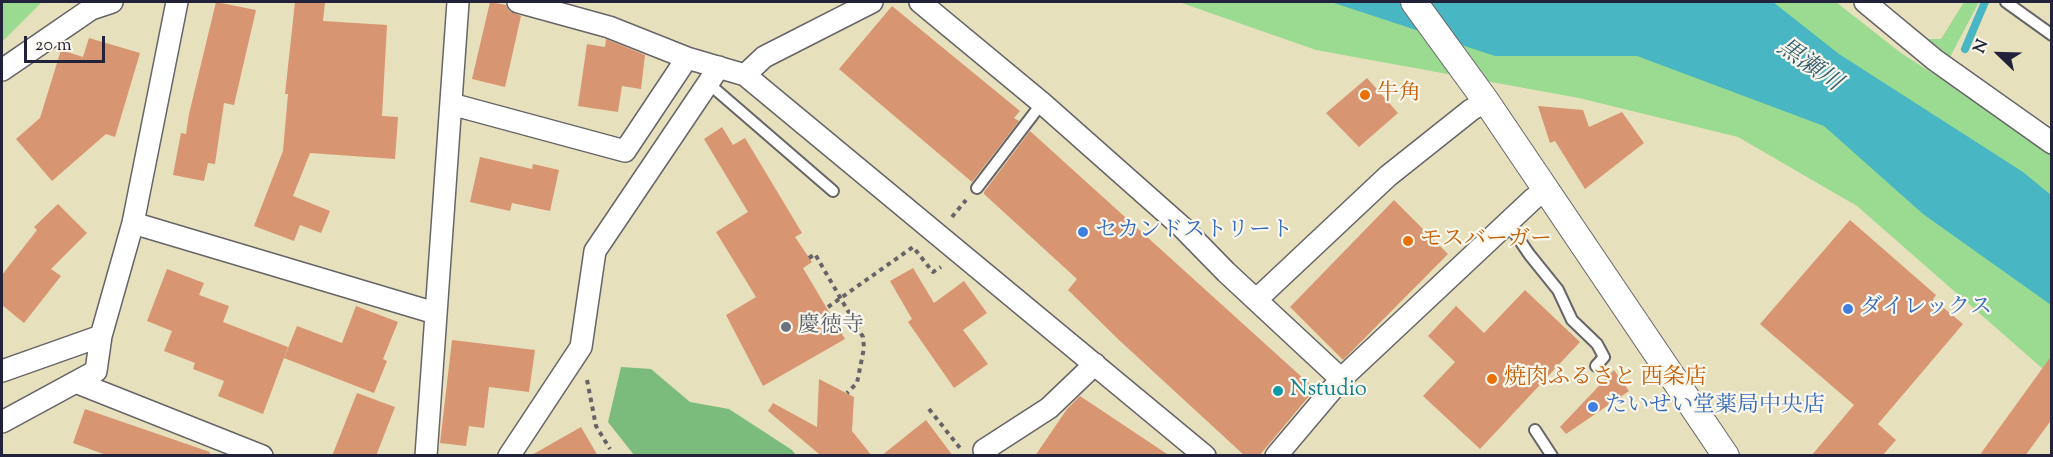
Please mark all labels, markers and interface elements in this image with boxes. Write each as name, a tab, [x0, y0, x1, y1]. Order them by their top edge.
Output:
scale bar	[27, 24, 108, 62]
north arrow	[1969, 24, 2029, 84]
text: 20 m	[35, 33, 72, 59]
water label: 黒瀬川	[1770, 35, 1846, 99]
text: N	[1969, 36, 1995, 57]
place label: 牛角	[1377, 82, 1421, 108]
marker: 牛角	[1358, 88, 1372, 102]
place label: セカンドストリート	[1095, 219, 1293, 245]
marker: セカンドストリート	[1076, 225, 1090, 239]
place label: モスバーガー	[1420, 228, 1552, 254]
marker: モスバーガー	[1401, 234, 1415, 248]
place label: ダイレックス	[1860, 296, 1992, 322]
marker: ダイレックス	[1841, 302, 1855, 316]
place label: 慶徳寺	[798, 314, 864, 340]
marker: 慶徳寺	[779, 320, 793, 334]
place label: 焼肉ふるさと 西条店	[1504, 366, 1707, 392]
marker: 焼肉ふるさと 西条店	[1485, 372, 1499, 386]
place label: Nstudio	[1290, 378, 1367, 404]
marker: Nstudio	[1271, 384, 1285, 398]
place label: たいせい堂薬局中央店	[1605, 394, 1825, 420]
marker: たいせい堂薬局中央店	[1586, 400, 1600, 414]

